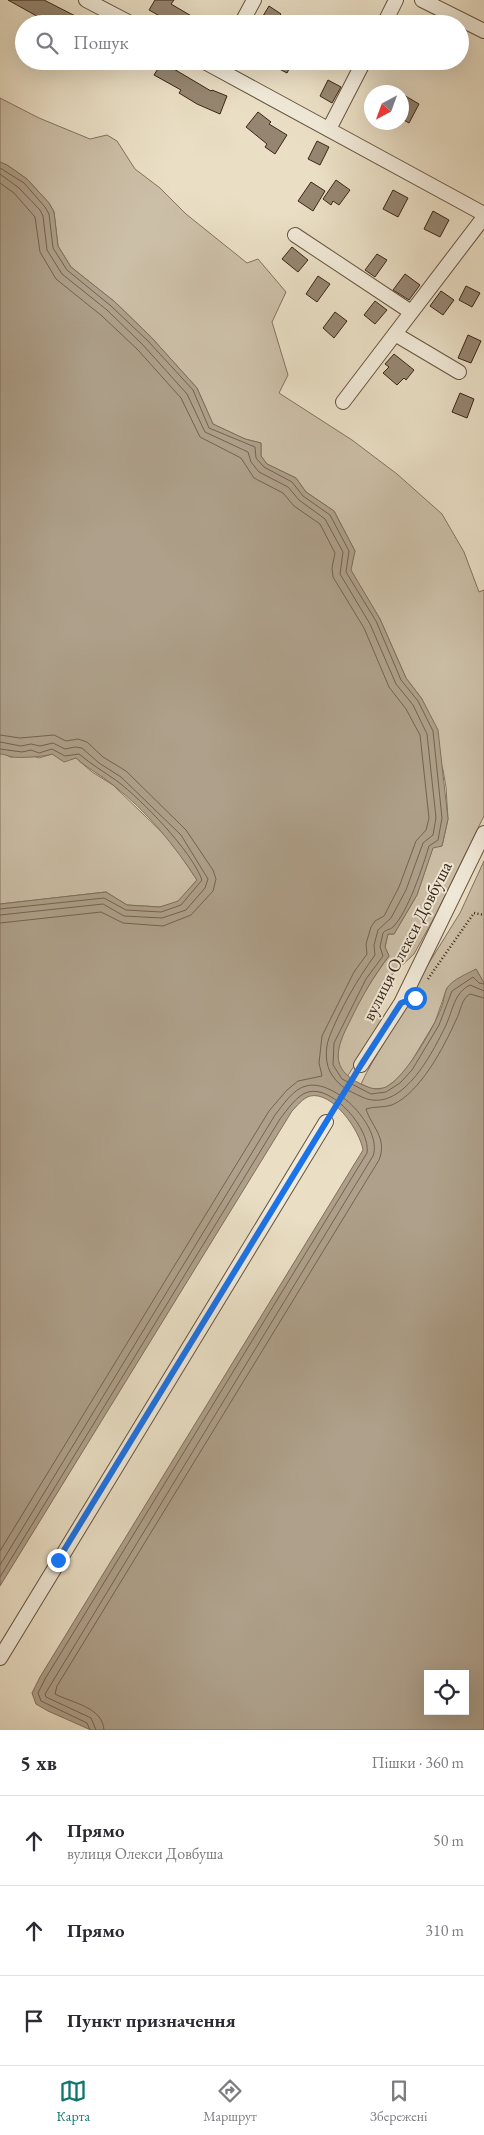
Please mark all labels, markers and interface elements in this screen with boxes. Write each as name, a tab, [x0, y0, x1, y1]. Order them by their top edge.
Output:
search box	[15, 15, 469, 70]
icon: search	[33, 29, 61, 57]
text: Пошук	[73, 30, 129, 55]
north arrow	[364, 85, 409, 130]
street label: вулиця Олекси Довбуша	[356, 856, 457, 1024]
route start	[404, 987, 427, 1010]
route end	[47, 1549, 70, 1572]
map controls	[424, 1670, 469, 1715]
button: locate	[424, 1670, 469, 1715]
text: 5 хв	[20, 1749, 57, 1776]
text: Пішки · 360 m	[371, 1752, 464, 1773]
text: Прямо	[67, 1818, 125, 1843]
icon: ahead	[20, 1827, 48, 1855]
text: 50 m	[433, 1830, 464, 1851]
text: вулиця Олекси Довбуша	[67, 1843, 223, 1864]
icon: ahead	[20, 1917, 48, 1945]
text: Прямо	[67, 1918, 125, 1943]
text: 310 m	[425, 1920, 464, 1941]
icon: arrive	[20, 2007, 48, 2035]
text: Пункт призначення	[67, 2008, 236, 2033]
tab: Карта	[57, 2077, 90, 2125]
tab: Маршрут	[203, 2077, 257, 2125]
tab: Збережені	[370, 2077, 427, 2125]

